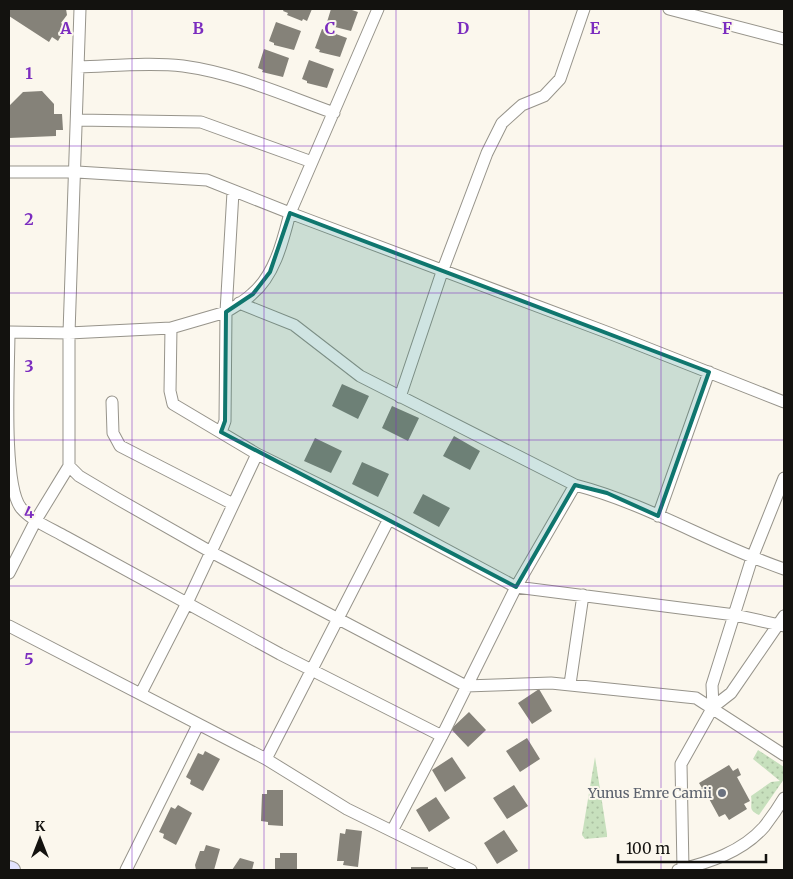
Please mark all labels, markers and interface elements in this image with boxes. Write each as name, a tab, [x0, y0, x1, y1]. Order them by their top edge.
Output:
text: A	[59, 18, 72, 38]
text: B	[192, 18, 204, 38]
text: C	[325, 18, 335, 38]
text: D	[457, 18, 469, 38]
text: E	[590, 18, 601, 38]
text: F	[722, 18, 732, 38]
text: 1	[25, 63, 33, 83]
text: 2	[24, 209, 34, 229]
text: 3	[24, 356, 34, 376]
text: 4	[24, 502, 34, 522]
text: 5	[24, 649, 34, 669]
place label: Yunus Emre Camii	[587, 784, 712, 802]
marker: Yunus Emre Camii	[716, 787, 728, 799]
north arrow	[15, 814, 65, 864]
text: K	[35, 817, 46, 835]
scale bar	[618, 832, 766, 864]
text: 100 m	[626, 839, 670, 858]

